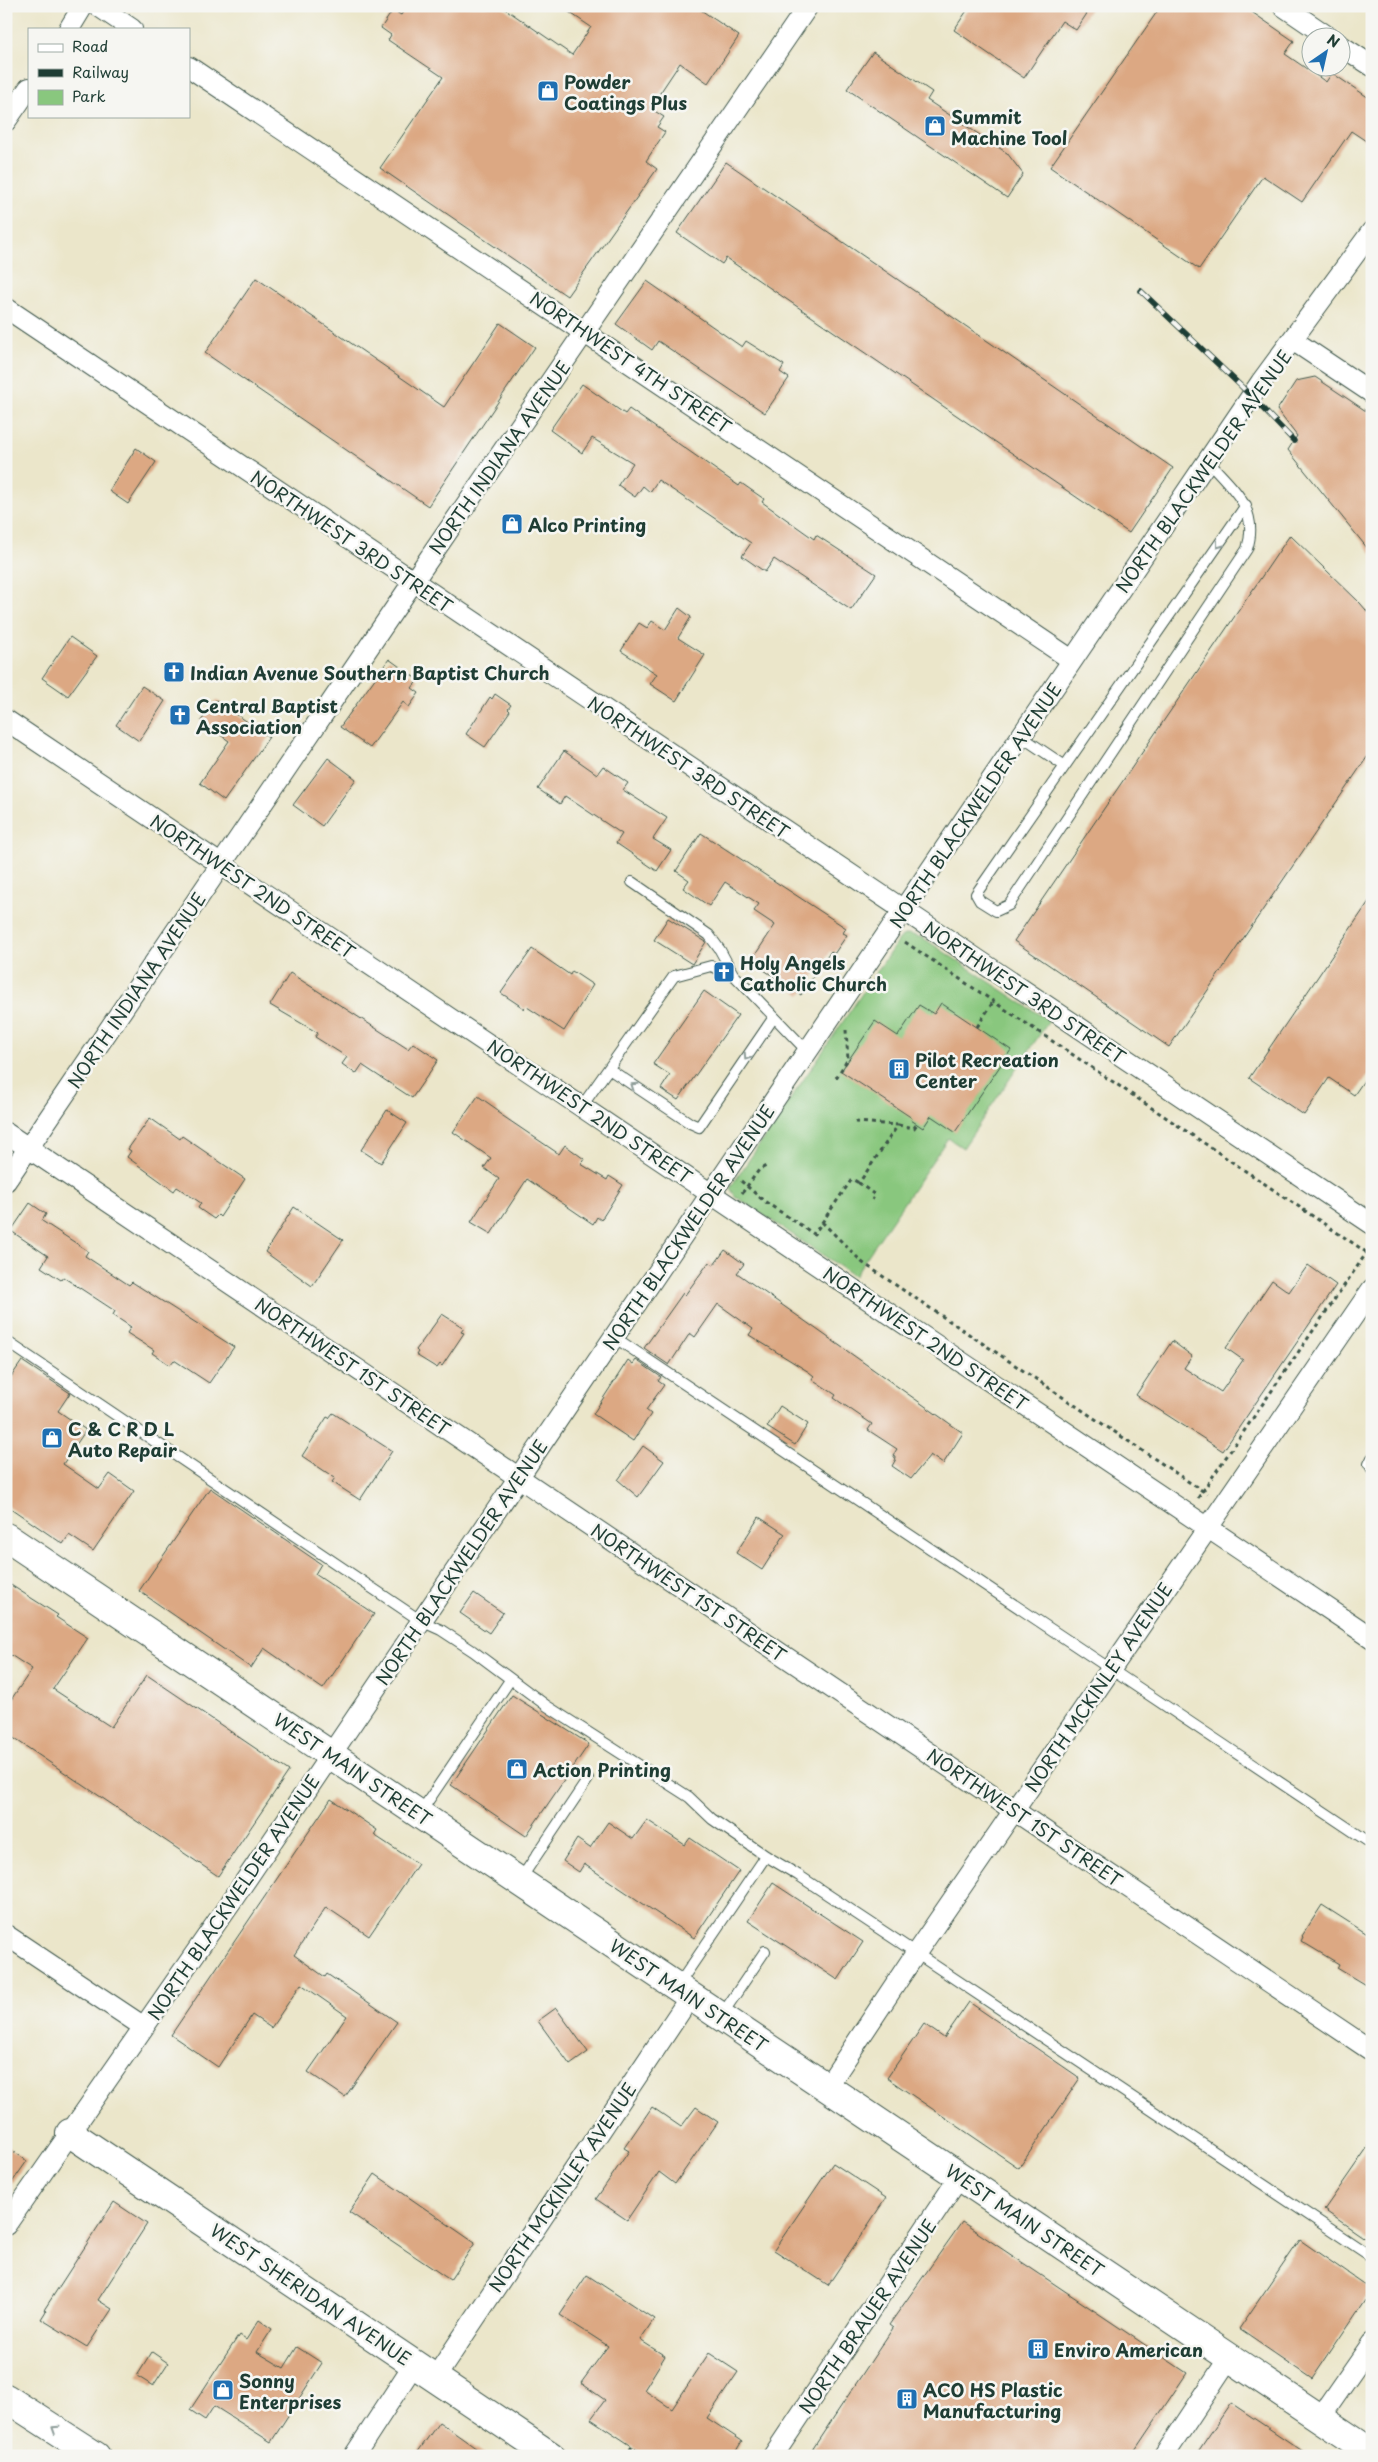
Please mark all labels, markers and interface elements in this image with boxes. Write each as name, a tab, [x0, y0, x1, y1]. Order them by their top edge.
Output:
legend	[28, 28, 190, 118]
north arrow	[1300, 28, 1350, 78]
text: N	[1323, 29, 1344, 53]
text: Road	[72, 34, 108, 57]
text: Railway	[72, 60, 129, 83]
place label: Powder Coatings Plus	[564, 68, 687, 116]
shop icon: Powder Coatings Plus	[536, 79, 560, 103]
text: Park	[72, 84, 106, 107]
place label: Summit Machine Tool	[951, 103, 1067, 151]
shop icon: Summit Machine Tool	[923, 114, 947, 138]
street label: NORTHWEST 4TH STREET	[525, 284, 738, 440]
street label: NORTH BLACKWELDER AVENUE	[1108, 344, 1298, 598]
street label: NORTH INDIANA AVENUE	[422, 355, 576, 559]
street label: NORTHWEST 3RD STREET	[246, 463, 459, 619]
place label: Alco Printing	[528, 511, 646, 538]
shop icon: Alco Printing	[500, 512, 524, 536]
one-way arrow	[1216, 539, 1225, 549]
place label: Indian Avenue Southern Baptist Church	[190, 659, 550, 686]
church icon: Indian Avenue Southern Baptist Church	[162, 660, 186, 684]
street label: NORTH BLACKWELDER AVENUE	[882, 677, 1068, 933]
street label: NORTHWEST 3RD STREET	[583, 689, 796, 845]
place label: Central Baptist Association	[196, 692, 338, 740]
church icon: Central Baptist Association	[168, 703, 192, 727]
street label: NORTHWEST 2ND STREET	[145, 807, 361, 965]
street label: NORTH INDIANA AVENUE	[60, 887, 212, 1093]
street label: NORTHWEST 3RD STREET	[919, 914, 1132, 1070]
place label: Holy Angels Catholic Church	[740, 949, 887, 997]
church icon: Holy Angels Catholic Church	[712, 960, 736, 984]
street label: NORTHWEST 2ND STREET	[482, 1032, 698, 1190]
place label: Pilot Recreation Center	[915, 1046, 1059, 1094]
one-way arrow	[744, 1052, 753, 1061]
building icon: Pilot Recreation Center	[887, 1057, 911, 1081]
one-way arrow	[630, 1082, 639, 1092]
street label: NORTH BLACKWELDER AVENUE	[595, 1099, 781, 1355]
street label: NORTHWEST 2ND STREET	[818, 1259, 1034, 1417]
street label: NORTHWEST 1ST STREET	[250, 1290, 457, 1442]
place label: C & C R D L Auto Repair	[68, 1415, 178, 1463]
shop icon: C & C R D L Auto Repair	[40, 1426, 64, 1450]
street label: NORTH BLACKWELDER AVENUE	[368, 1434, 554, 1690]
street label: NORTHWEST 1ST STREET	[586, 1516, 793, 1668]
street label: NORTH MCKINLEY AVENUE	[1018, 1577, 1178, 1797]
street label: WEST MAIN STREET	[268, 1706, 438, 1833]
street label: NORTHWEST 1ST STREET	[922, 1741, 1129, 1893]
place label: Action Printing	[532, 1756, 671, 1783]
shop icon: Action Printing	[505, 1757, 529, 1781]
street label: NORTH BLACKWELDER AVENUE	[140, 1769, 326, 2025]
street label: WEST MAIN STREET	[604, 1932, 774, 2059]
street label: NORTH MCKINLEY AVENUE	[482, 2077, 642, 2297]
street label: WEST MAIN STREET	[940, 2157, 1110, 2284]
street label: NORTH BRAUER AVENUE	[792, 2213, 942, 2419]
street label: WEST SHERIDAN AVENUE	[205, 2216, 417, 2372]
place label: Enviro American	[1054, 2336, 1203, 2363]
building icon: Enviro American	[1026, 2337, 1050, 2361]
place label: Sonny Enterprises	[239, 2367, 342, 2415]
place label: ACO HS Plastic Manufacturing	[923, 2376, 1063, 2424]
shop icon: Sonny Enterprises	[211, 2378, 235, 2402]
building icon: ACO HS Plastic Manufacturing	[895, 2387, 919, 2411]
one-way arrow	[51, 2426, 60, 2436]

